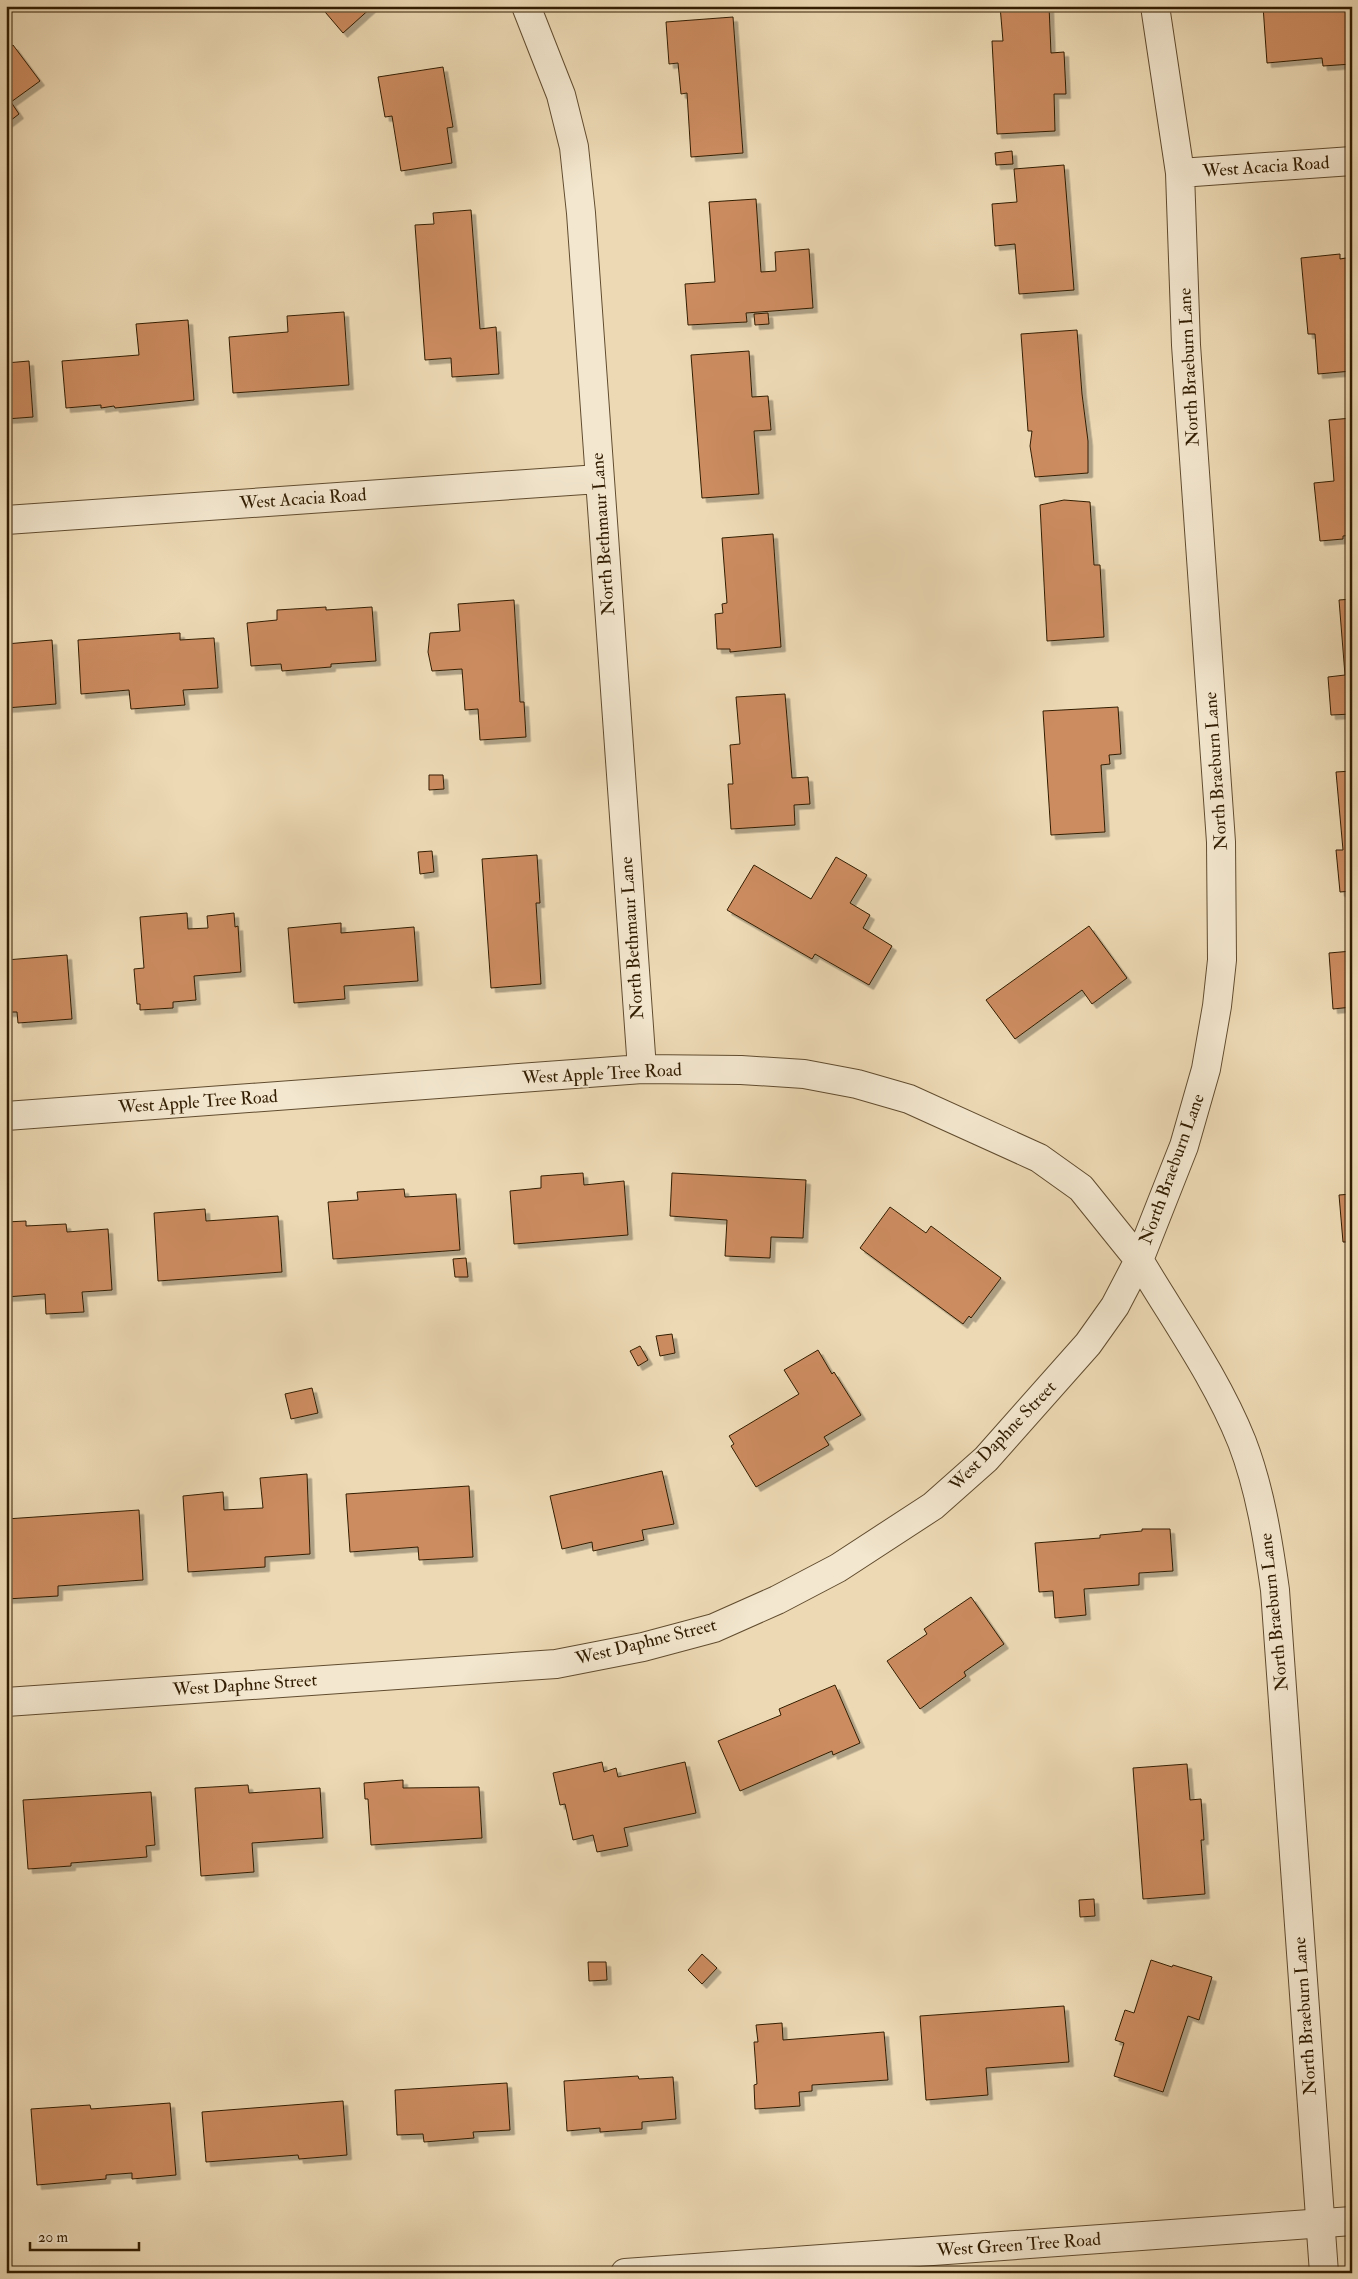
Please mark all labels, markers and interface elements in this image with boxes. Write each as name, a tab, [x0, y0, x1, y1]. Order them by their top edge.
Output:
street label: West Acacia Road	[1201, 151, 1330, 183]
street label: North Braeburn Lane	[1173, 287, 1205, 447]
street label: North Bethmaur Lane	[586, 451, 620, 616]
street label: West Acacia Road	[238, 483, 367, 515]
street label: North Braeburn Lane	[1199, 691, 1233, 851]
street label: North Bethmaur Lane	[615, 855, 649, 1020]
street label: West Apple Tree Road	[521, 1058, 683, 1090]
street label: West Apple Tree Road	[116, 1085, 279, 1119]
street label: North Braeburn Lane	[1134, 1090, 1210, 1247]
street label: West Daphne Street	[944, 1376, 1062, 1497]
street label: North Braeburn Lane	[1254, 1531, 1294, 1692]
street label: West Daphne Street	[572, 1613, 719, 1671]
street label: West Daphne Street	[171, 1668, 318, 1702]
street label: North Braeburn Lane	[1288, 1936, 1322, 2096]
scale bar	[30, 2219, 139, 2251]
text: 20 m	[38, 2228, 68, 2247]
street label: West Green Tree Road	[935, 2228, 1102, 2262]

